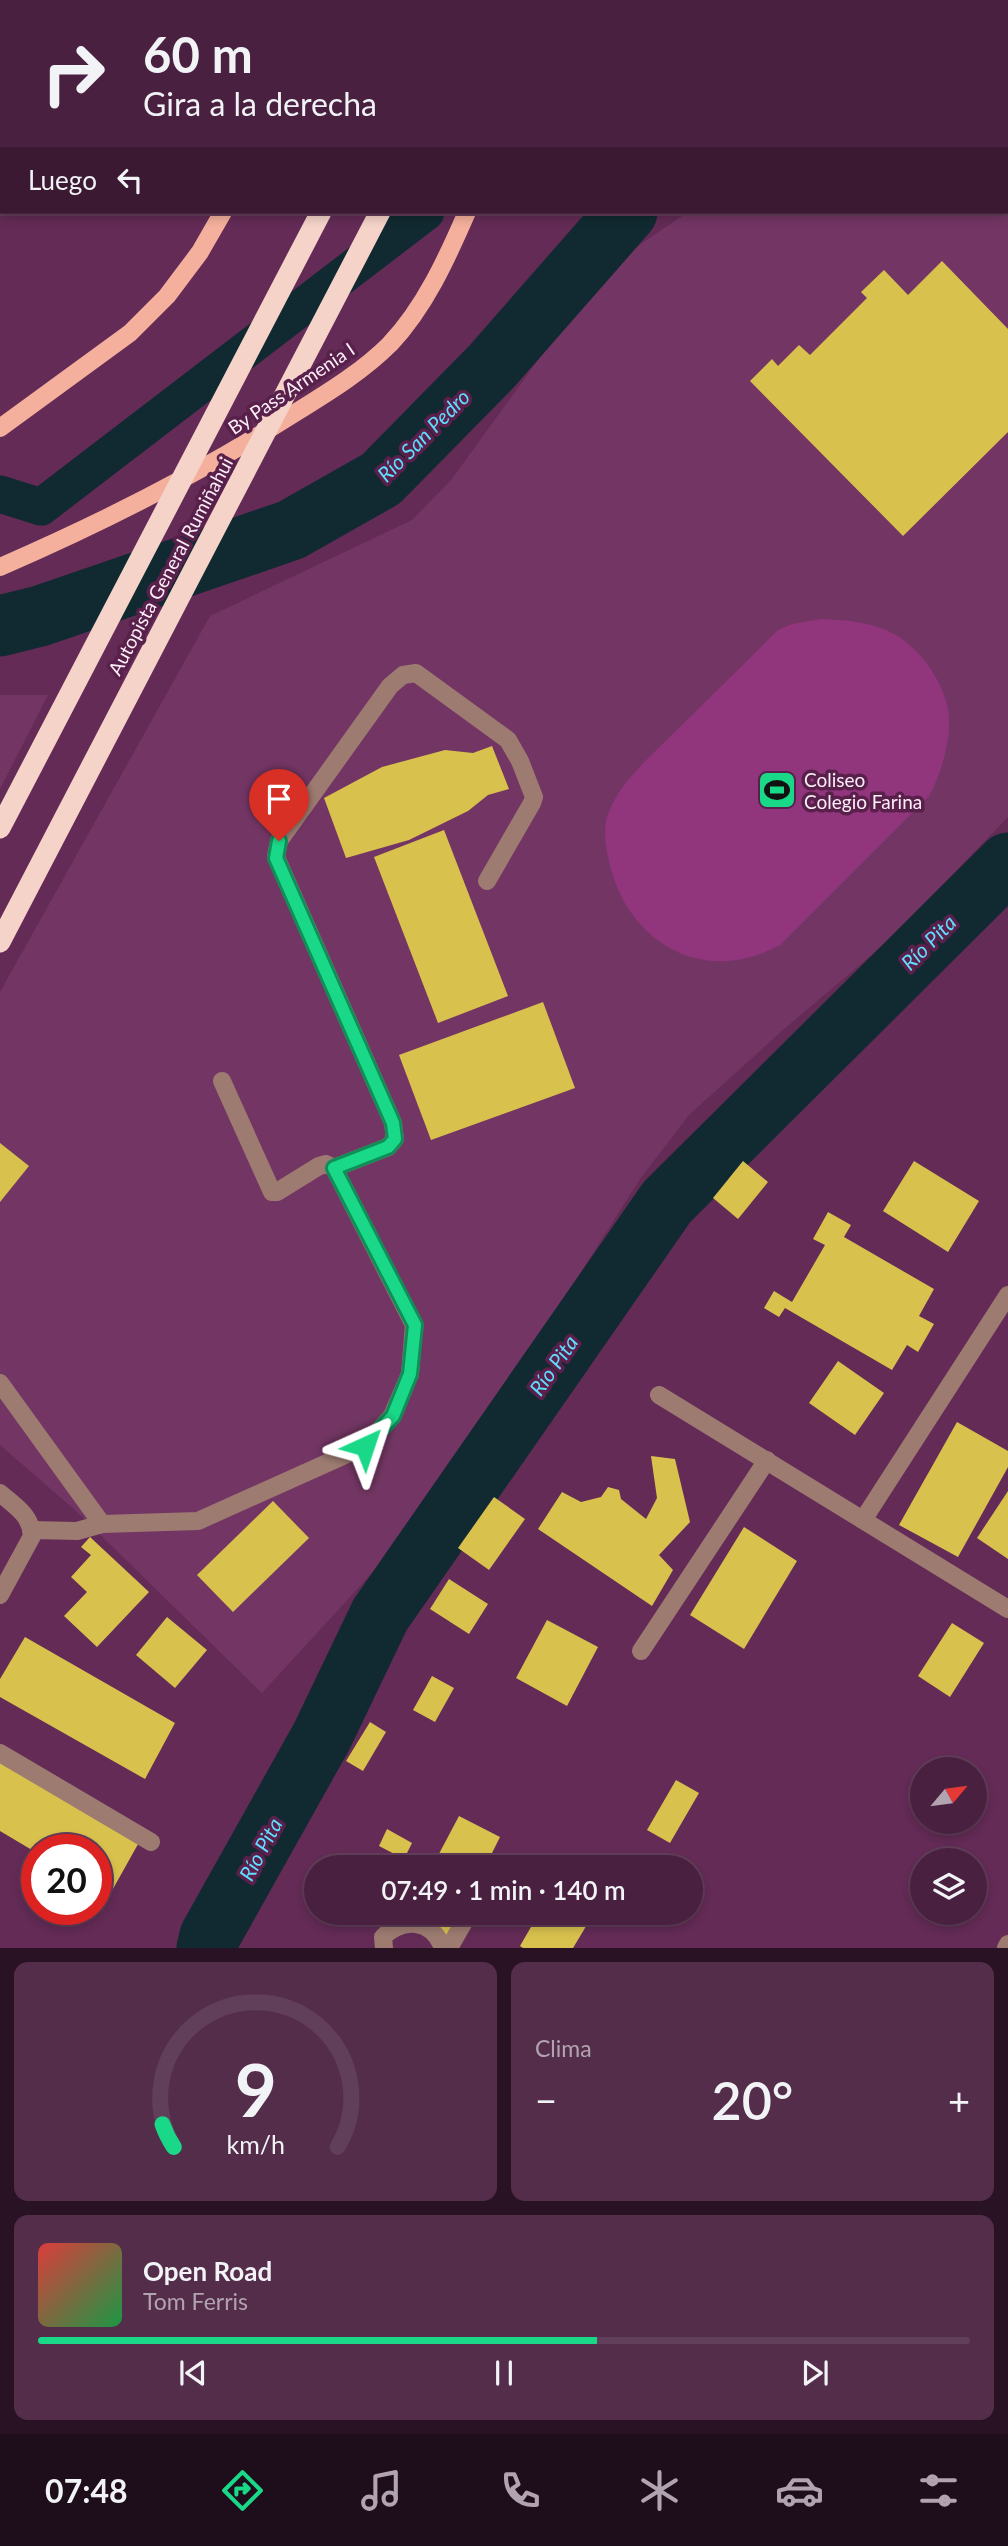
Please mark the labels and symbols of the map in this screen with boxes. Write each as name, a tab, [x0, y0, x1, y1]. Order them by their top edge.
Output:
street label: By Pass Armenia I	[223, 337, 359, 439]
water label: Río San Pedro	[372, 384, 474, 486]
street label: Autopista General Rumiñahui	[103, 453, 237, 679]
place label: Coliseo Colegio Farina	[804, 768, 922, 813]
pin	[249, 769, 309, 841]
sports icon: Coliseo Colegio Farina	[756, 769, 798, 811]
water label: Río Pita	[895, 909, 961, 975]
water label: Río Pita	[523, 1330, 583, 1400]
position arrow	[328, 1409, 402, 1483]
north arrow	[910, 1757, 987, 1834]
water label: Río Pita	[233, 1813, 287, 1885]
speed limit sign: 20	[21, 1834, 112, 1925]

